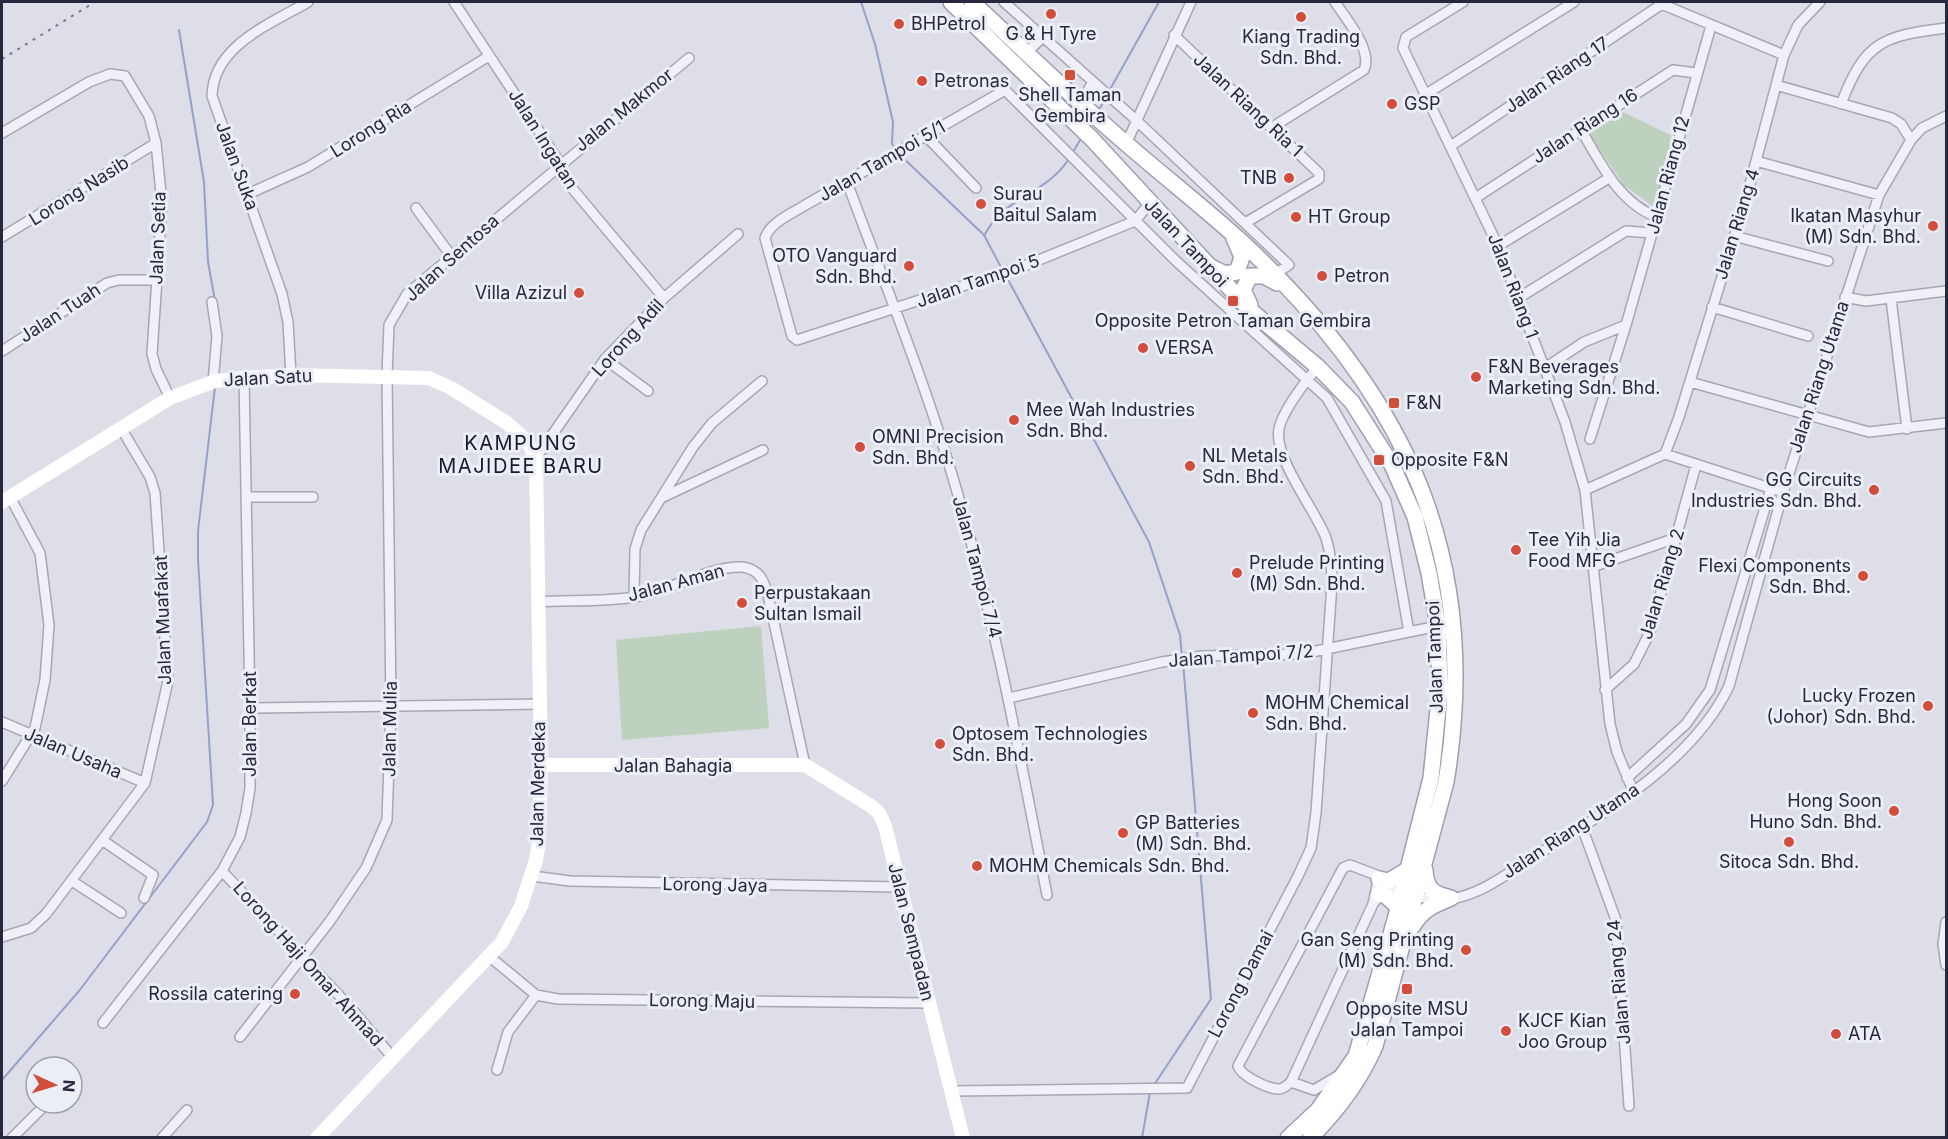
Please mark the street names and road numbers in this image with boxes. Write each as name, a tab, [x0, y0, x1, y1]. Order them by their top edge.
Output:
street label: Jalan Riang 17	[1501, 32, 1613, 117]
street label: Jalan Riang Ria 1	[1189, 49, 1307, 161]
street label: Jalan Makmor	[570, 64, 677, 156]
street label: Jalan Riang 16	[1528, 84, 1642, 168]
street label: Jalan Ingatan	[504, 85, 583, 193]
street label: Lorong Ria	[327, 96, 415, 162]
street label: Jalan Riang 12	[1642, 113, 1693, 236]
street label: Jalan Tampoi 5/1	[815, 116, 949, 205]
street label: Jalan Suka	[212, 119, 263, 213]
street label: Lorong Nasib	[25, 152, 132, 230]
street label: Jalan Riang 4	[1710, 166, 1763, 282]
street label: Jalan Setia	[145, 191, 170, 285]
street label: Jalan Tampoi	[1140, 194, 1233, 291]
street label: Jalan Sentosa	[400, 210, 503, 305]
street label: Jalan Riang 1	[1484, 230, 1543, 341]
street label: Jalan Tampoi 5	[913, 250, 1042, 311]
street label: Jalan Tuah	[15, 279, 104, 347]
street label: Lorong Adil	[587, 295, 668, 381]
street label: Jalan Riang Utama	[1784, 298, 1853, 456]
street label: Jalan Satu	[223, 365, 313, 390]
street label: Jalan Tampoi 7/4	[948, 494, 1007, 640]
street label: Jalan Riang 2	[1635, 526, 1688, 642]
street label: Jalan Muafakat	[150, 555, 175, 685]
street label: Jalan Aman	[625, 560, 727, 606]
street label: Jalan Tampoi	[1422, 600, 1447, 714]
street label: Jalan Tampoi 7/2	[1168, 640, 1314, 671]
street label: Jalan Berkat	[239, 671, 260, 777]
street label: Jalan Mulia	[378, 681, 401, 777]
street label: Jalan Merdeka	[526, 721, 549, 847]
street label: Jalan Usaha	[21, 722, 125, 783]
street label: Jalan Bahagia	[614, 755, 732, 776]
street label: Jalan Riang Utama	[1498, 779, 1643, 883]
street label: Jalan Sempadan	[884, 861, 939, 1003]
street label: Lorong Jaya	[662, 873, 768, 896]
street label: Lorong Haji Omar Ahmad	[229, 877, 388, 1050]
street label: Jalan Riang 24	[1603, 919, 1634, 1046]
street label: Lorong Damai	[1204, 927, 1278, 1041]
street label: Lorong Maju	[649, 989, 755, 1012]

